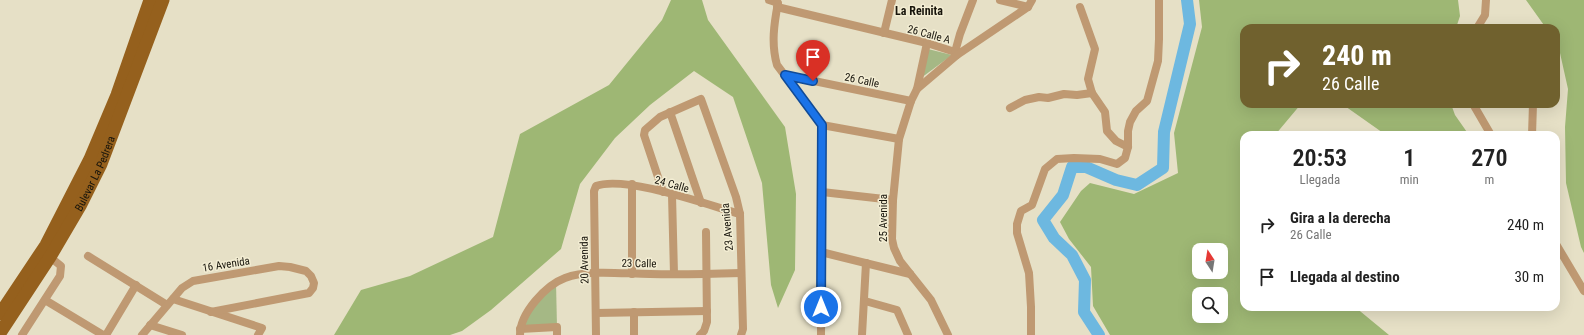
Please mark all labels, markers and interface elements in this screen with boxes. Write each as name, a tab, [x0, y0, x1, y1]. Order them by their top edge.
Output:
district label: La Reinita	[895, 4, 943, 18]
street label: 26 Calle A	[906, 23, 952, 47]
text: 240 m	[1322, 39, 1392, 72]
pin	[796, 40, 830, 81]
icon: right	[1256, 40, 1308, 92]
icon: arrive	[802, 46, 824, 68]
street label: 26 Calle	[843, 70, 880, 90]
text: 26 Calle	[1322, 73, 1379, 94]
street label: Bulevar La Pedrera	[72, 134, 118, 214]
text: 20:53	[1293, 144, 1347, 172]
text: 1	[1403, 144, 1415, 172]
text: 270	[1471, 144, 1507, 172]
text: Llegada	[1300, 172, 1340, 187]
text: min	[1400, 172, 1419, 187]
text: m	[1484, 172, 1494, 187]
street label: 24 Calle	[653, 173, 691, 196]
street label: 25 Avenida	[877, 194, 890, 242]
street label: 23 Avenida	[719, 203, 736, 251]
text: Gira a la derecha	[1290, 209, 1391, 227]
icon: right	[1256, 214, 1278, 236]
text: 240 m	[1507, 216, 1544, 234]
text: 26 Calle	[1290, 227, 1331, 242]
street label: 20 Avenida	[578, 236, 591, 284]
north arrow	[1192, 243, 1228, 279]
map controls	[1192, 243, 1228, 323]
street label: 16 Avenida	[201, 254, 251, 275]
street label: 23 Calle	[621, 257, 657, 270]
icon: arrive	[1256, 266, 1278, 288]
text: Llegada al destino	[1290, 268, 1400, 286]
text: 30 m	[1514, 268, 1544, 286]
position arrow	[800, 286, 842, 328]
button: search	[1192, 287, 1228, 323]

